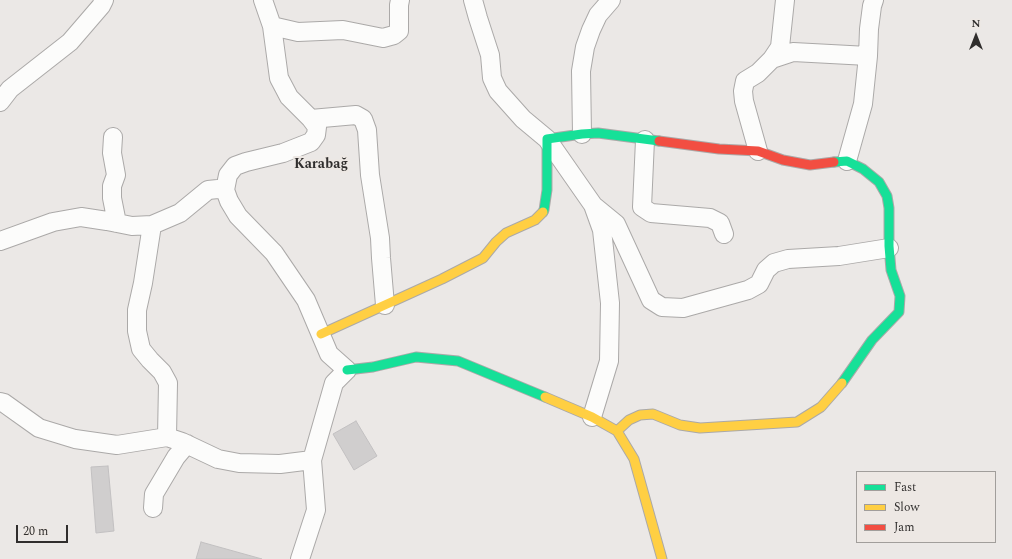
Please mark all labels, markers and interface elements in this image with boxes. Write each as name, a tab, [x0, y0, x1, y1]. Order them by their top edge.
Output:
text: N	[972, 15, 980, 32]
north arrow	[956, 16, 996, 56]
district label: Karabağ	[294, 157, 348, 173]
legend	[856, 471, 996, 543]
text: Fast	[894, 478, 916, 497]
text: Slow	[894, 498, 919, 517]
scale bar	[18, 517, 70, 543]
text: Jam	[894, 518, 915, 537]
text: 20 m	[23, 522, 48, 541]

